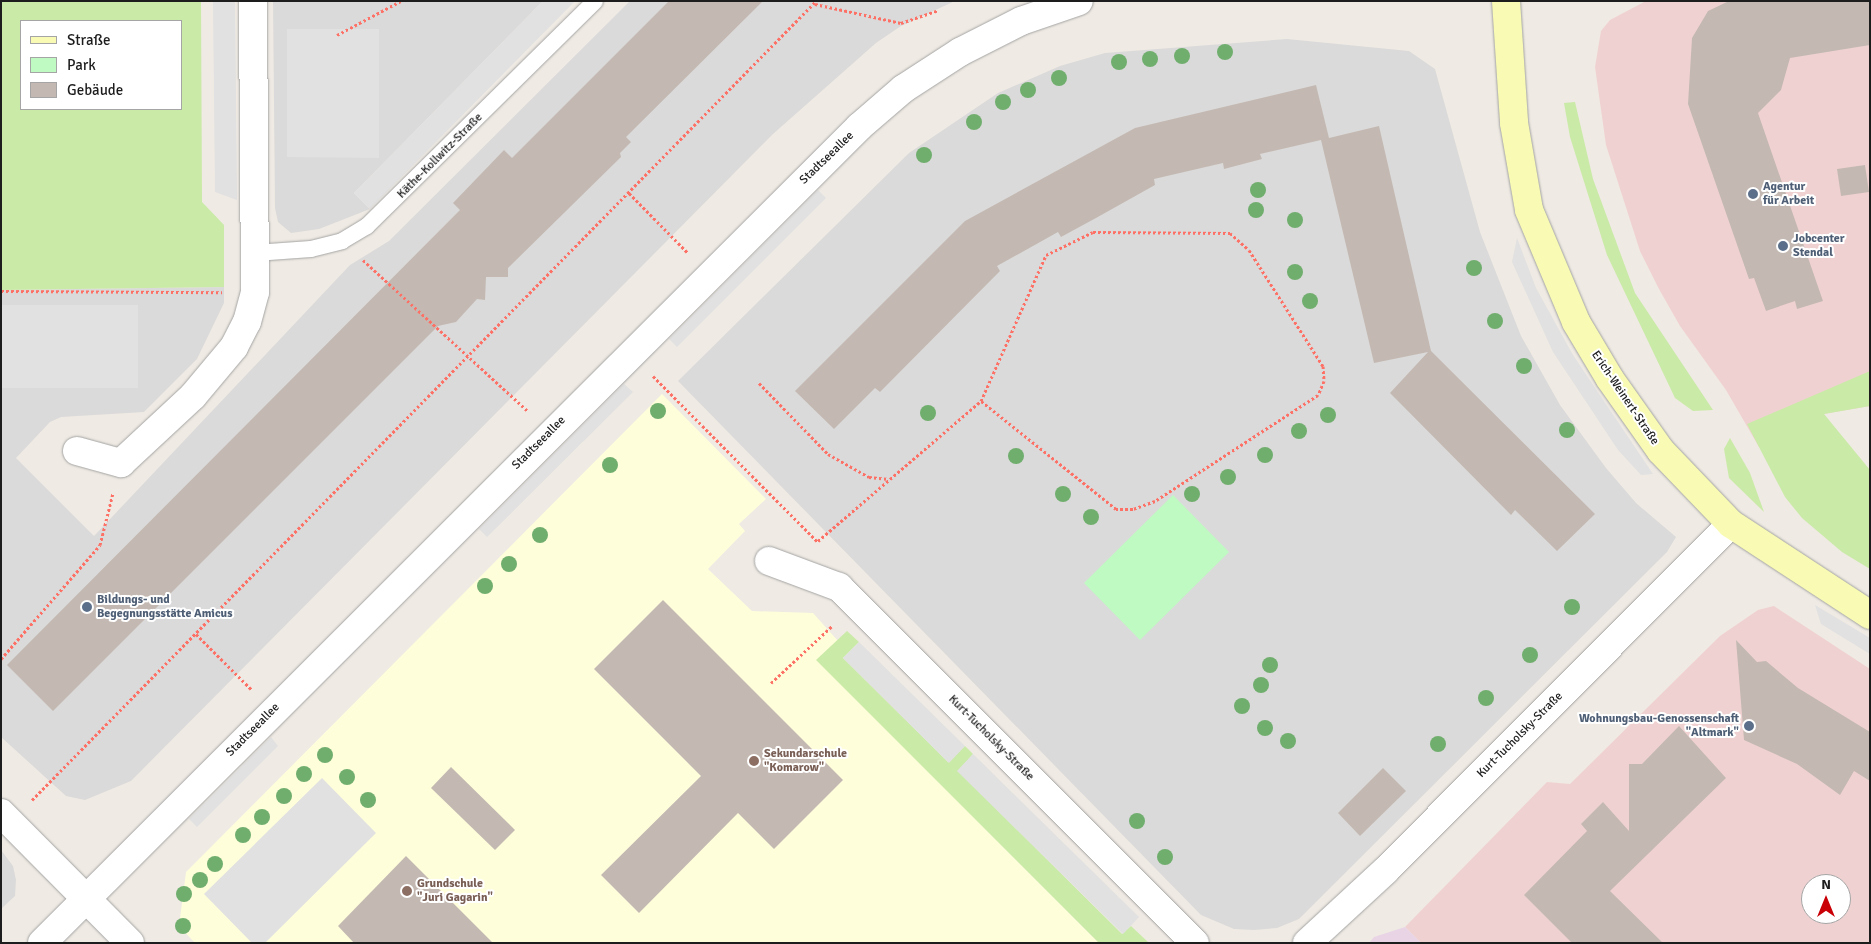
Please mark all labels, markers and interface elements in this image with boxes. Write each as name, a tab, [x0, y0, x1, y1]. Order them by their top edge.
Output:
legend	[20, 20, 182, 110]
text: Straße	[67, 31, 111, 49]
text: Park	[67, 56, 96, 74]
text: Gebäude	[67, 81, 123, 99]
street label: Käthe-Kollwitz-Straße	[394, 110, 486, 202]
street label: Stadtseeallee	[797, 129, 857, 187]
place label: Agentur für Arbeit	[1763, 180, 1814, 208]
marker: Agentur für Arbeit	[1747, 188, 1759, 200]
place label: Jobcenter Stendal	[1793, 232, 1845, 260]
marker: Jobcenter Stendal	[1777, 240, 1789, 252]
street label: Erich-Weinert-Straße	[1588, 348, 1662, 448]
street label: Stadtseeallee	[509, 413, 569, 473]
place label: Bildungs- und Begegnungsstätte Amicus	[97, 593, 233, 621]
marker: Bildungs- und Begegnungsstätte Amicus	[81, 601, 93, 613]
street label: Kurt-Tucholsky-Straße	[1474, 689, 1566, 781]
street label: Kurt-Tucholsky-Straße	[945, 692, 1037, 784]
street label: Stadtseeallee	[223, 700, 283, 760]
place label: Wohnungsbau-Genossenschaft "Altmark"	[1579, 712, 1739, 740]
marker: Wohnungsbau-Genossenschaft "Altmark"	[1743, 720, 1755, 732]
place label: Sekundarschule "Komarow"	[764, 747, 847, 775]
marker: Sekundarschule "Komarow"	[748, 755, 760, 767]
north arrow	[1801, 874, 1851, 924]
text: N	[1821, 876, 1831, 893]
place label: Grundschule "Juri Gagarin"	[417, 877, 493, 905]
marker: Grundschule "Juri Gagarin"	[401, 885, 413, 897]

